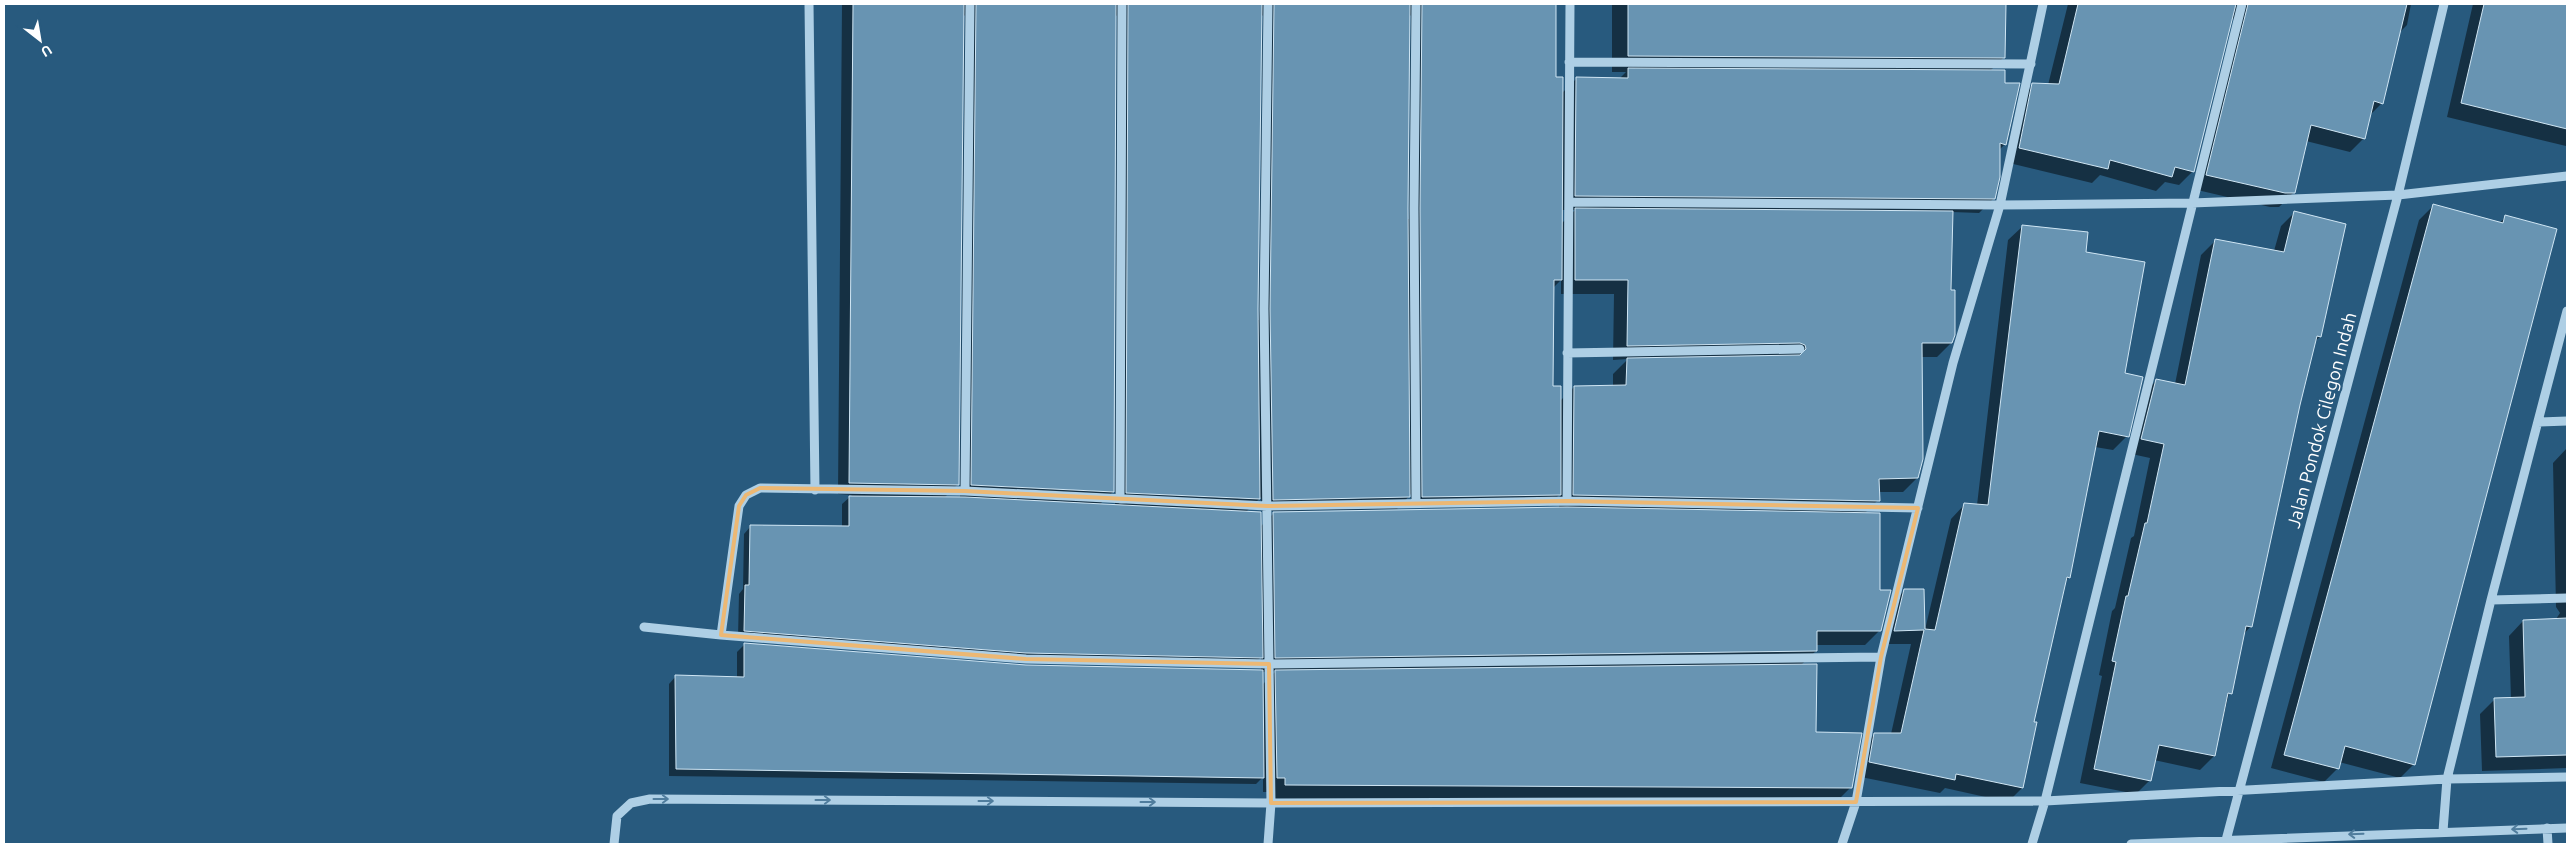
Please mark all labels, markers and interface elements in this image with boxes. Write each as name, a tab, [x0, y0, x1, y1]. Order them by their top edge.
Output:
north arrow	[15, 15, 65, 65]
text: U	[38, 42, 55, 61]
street label: Jalan Pondok Cilegon Indah	[2283, 310, 2359, 530]
one-way arrow	[652, 794, 668, 804]
one-way arrow	[814, 795, 831, 805]
one-way arrow	[977, 796, 993, 806]
one-way arrow	[1140, 797, 1156, 807]
one-way arrow	[2511, 824, 2527, 833]
one-way arrow	[2348, 830, 2364, 839]

